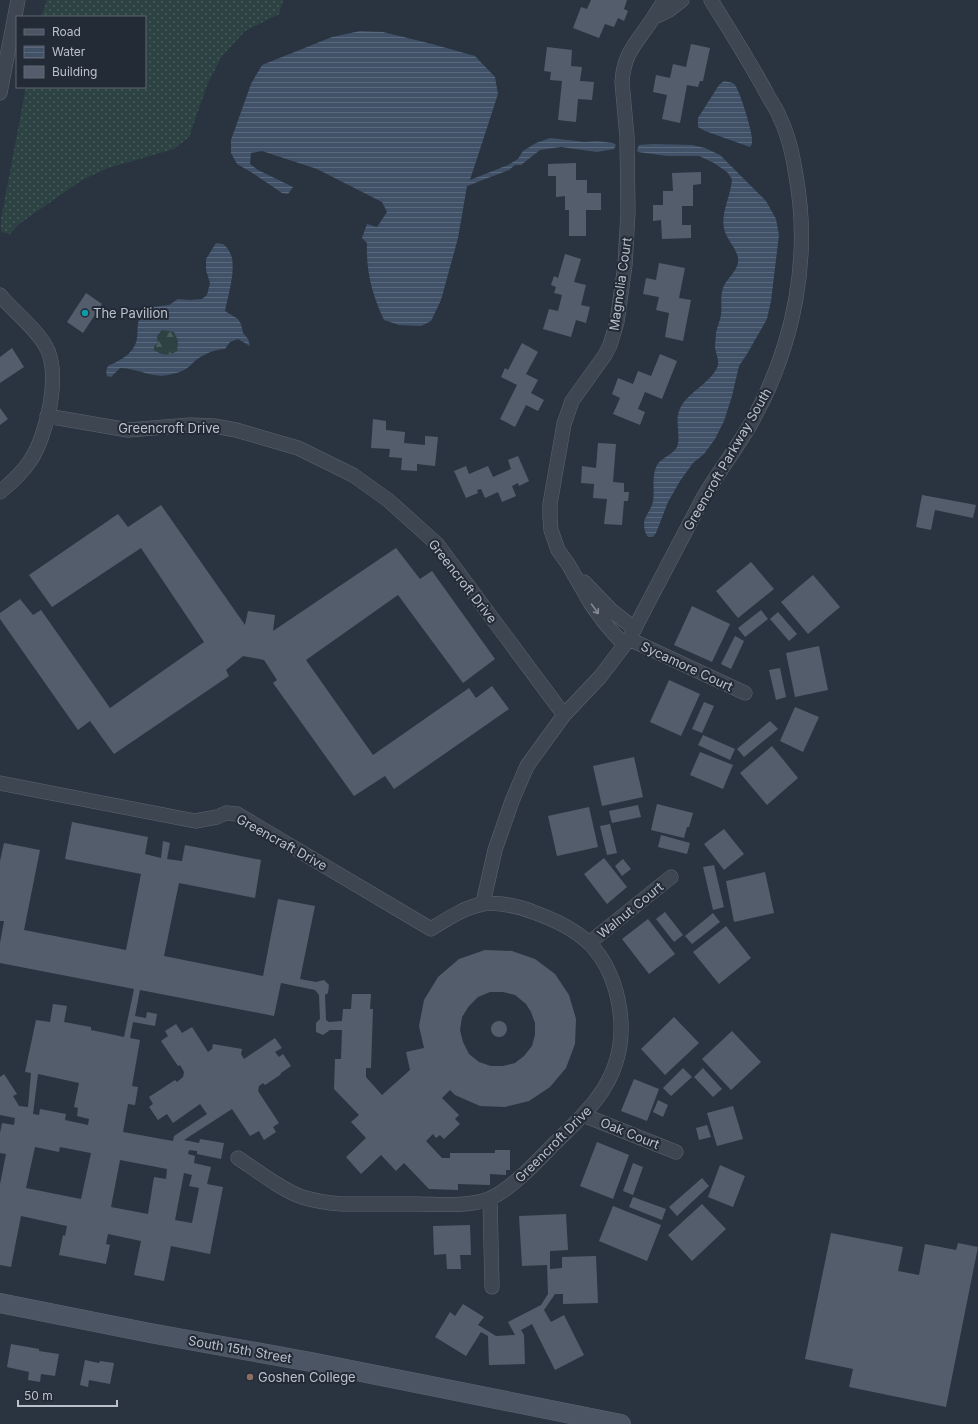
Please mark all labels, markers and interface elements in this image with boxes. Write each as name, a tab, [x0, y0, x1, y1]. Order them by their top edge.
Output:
legend	[16, 16, 146, 88]
text: Road	[52, 24, 81, 39]
text: Water	[52, 44, 86, 59]
text: Building	[52, 64, 97, 79]
street label: Magnolia Court	[606, 236, 634, 332]
place label: The Pavilion	[93, 305, 168, 321]
marker: The Pavilion	[80, 308, 90, 318]
street label: Greencroft Parkway South	[680, 385, 774, 533]
street label: Greencroft Drive	[118, 420, 220, 436]
street label: Greencroft Drive	[425, 536, 501, 626]
one-way arrow	[591, 604, 599, 615]
street label: Sycamore Court	[638, 638, 736, 694]
street label: Greencraft Drive	[234, 810, 330, 874]
street label: Walnut Court	[594, 879, 666, 941]
street label: Greencroft Drive	[511, 1102, 595, 1186]
street label: Oak Court	[598, 1114, 662, 1152]
street label: South 15th Street	[187, 1332, 293, 1366]
place label: Goshen College	[258, 1369, 356, 1385]
marker: Goshen College	[245, 1372, 255, 1382]
scale bar	[18, 1382, 117, 1408]
text: 50 m	[24, 1388, 53, 1403]

